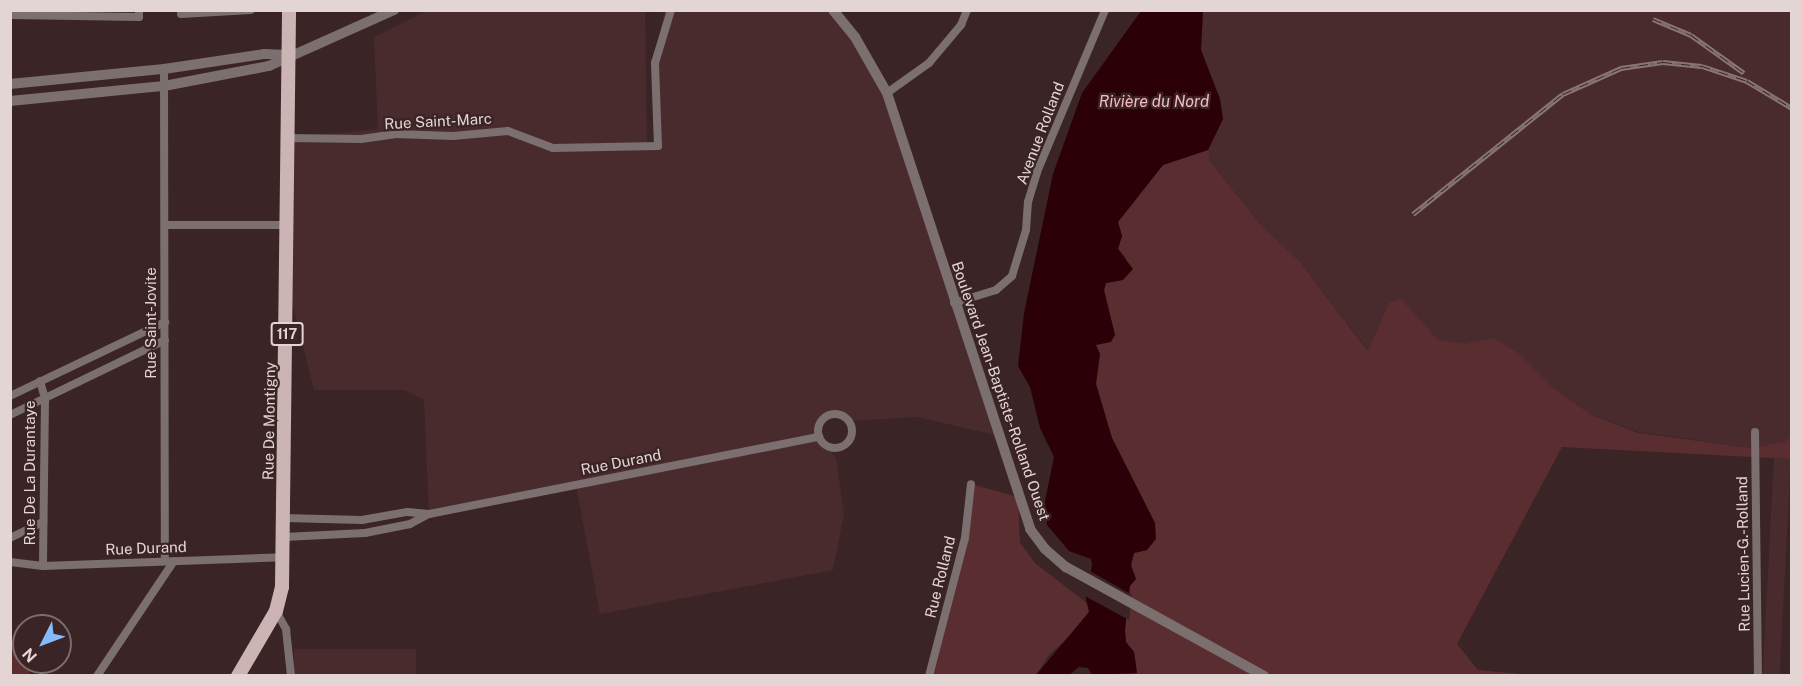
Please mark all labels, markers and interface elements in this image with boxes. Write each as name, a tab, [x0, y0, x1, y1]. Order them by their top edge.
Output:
street label: Avenue Rolland	[1012, 79, 1068, 187]
water label: Rivière du Nord	[1099, 92, 1209, 112]
street label: Rue Saint-Marc	[384, 109, 492, 133]
street label: Boulevard Jean-Baptiste-Rolland Ouest	[948, 259, 1054, 523]
street label: Rue Saint-Jovite	[142, 267, 160, 379]
road number: 117	[270, 323, 304, 345]
street label: Rue De Montigny	[259, 362, 279, 480]
street label: Rue De La Durantaye	[21, 400, 39, 546]
street label: Rue Durand	[579, 445, 663, 479]
street label: Rue Lucien-G.-Rolland	[1733, 476, 1753, 632]
street label: Rue Rolland	[921, 534, 959, 620]
street label: Rue Durand	[105, 538, 187, 558]
north arrow	[12, 614, 72, 674]
text: N	[18, 644, 41, 666]

